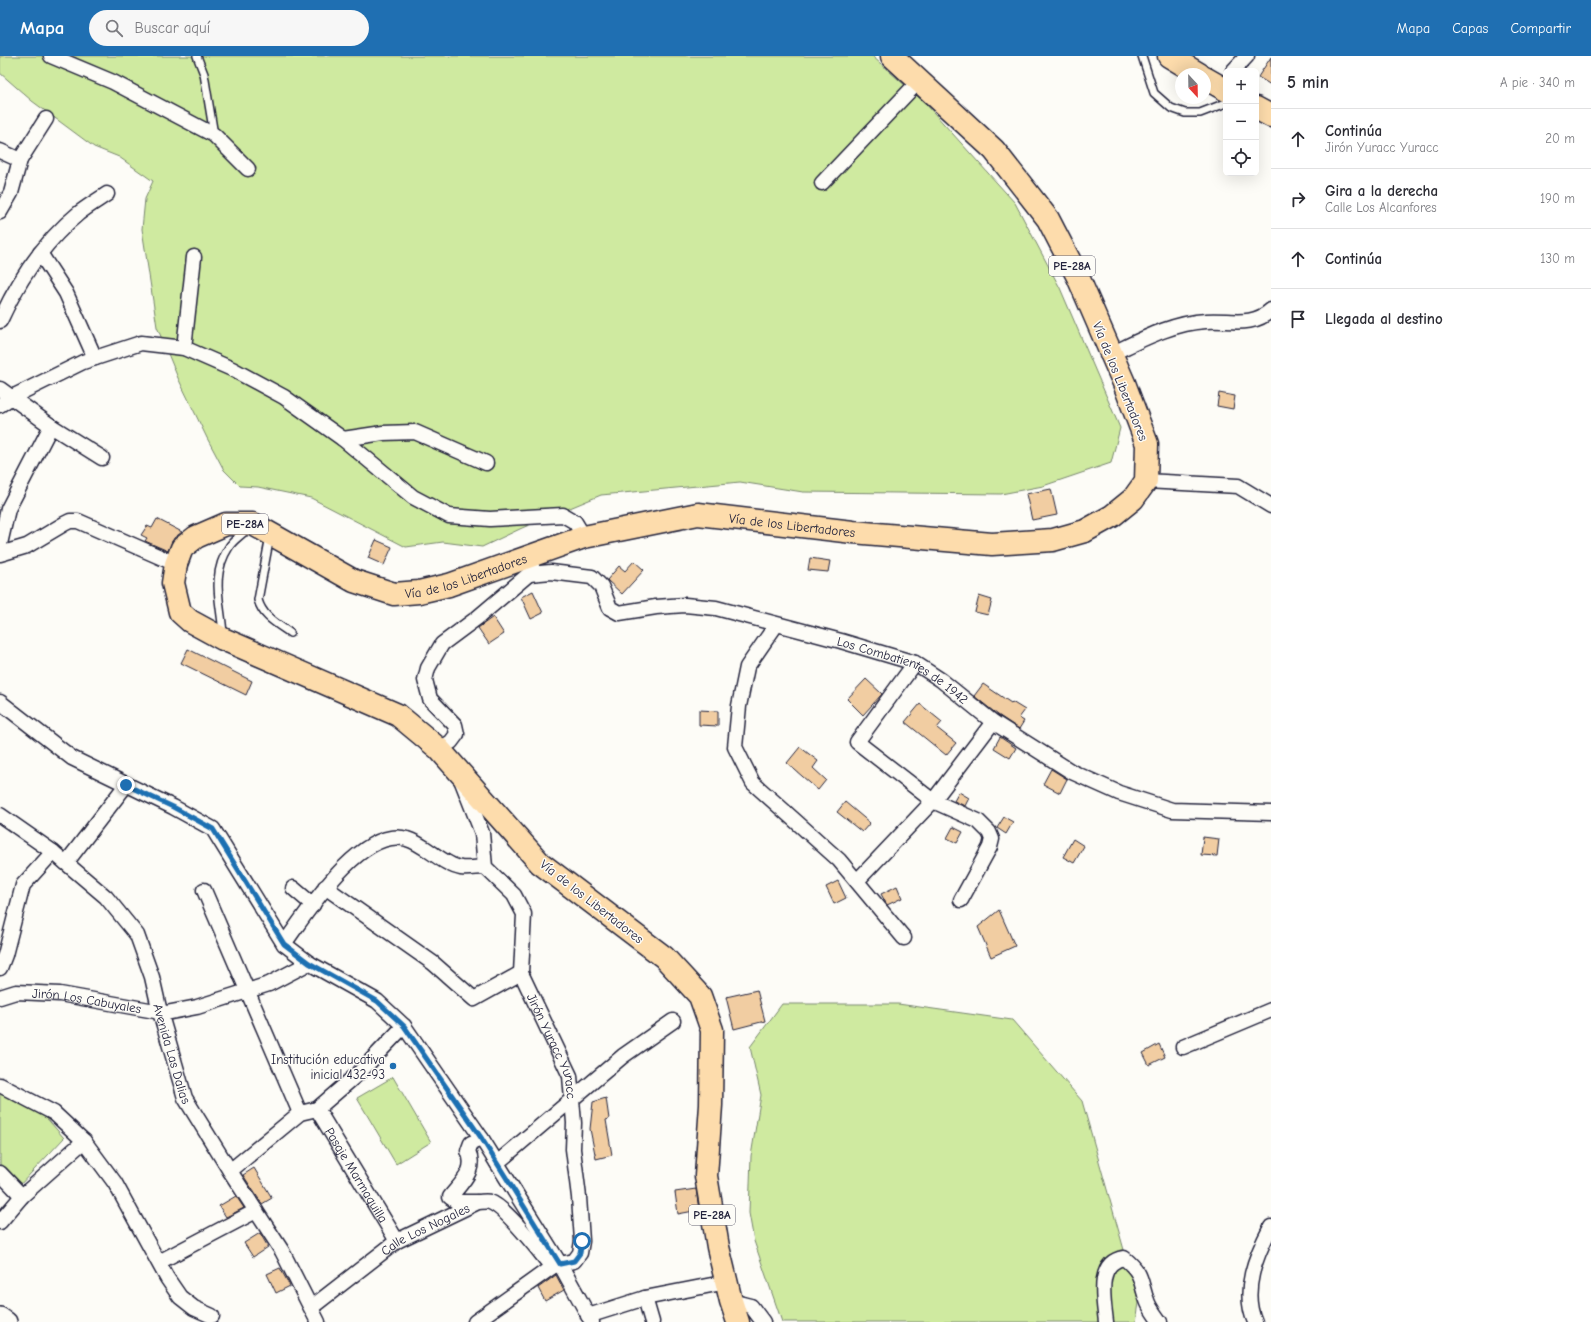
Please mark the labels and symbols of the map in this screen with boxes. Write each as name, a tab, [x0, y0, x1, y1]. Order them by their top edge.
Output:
north arrow	[1175, 68, 1211, 104]
road number: PE-28A	[1049, 256, 1095, 276]
street label: Vía de los Libertadores	[1090, 320, 1151, 443]
street label: Vía de los Libertadores	[728, 511, 856, 540]
road number: PE-28A	[222, 514, 268, 534]
street label: Vía de los Libertadores	[404, 551, 529, 601]
street label: Los Combatientes de 1942	[835, 633, 971, 707]
route end	[117, 776, 135, 794]
street label: Vía de los Libertadores	[537, 856, 646, 946]
street label: Jirón Los Cabuyales	[32, 986, 142, 1016]
street label: Jirón Yuracc Yuracc	[524, 991, 579, 1100]
street label: Avenida Las Dalias	[150, 1002, 194, 1107]
place label: Institución educativa inicial 432-93	[271, 1052, 385, 1082]
marker: Institución educativa inicial 432-93	[388, 1061, 398, 1071]
street label: Pasaje Marmaquilla	[322, 1125, 391, 1225]
street label: Calle Los Nogales	[378, 1200, 472, 1259]
road number: PE-28A	[689, 1205, 735, 1225]
route start	[573, 1232, 591, 1250]

